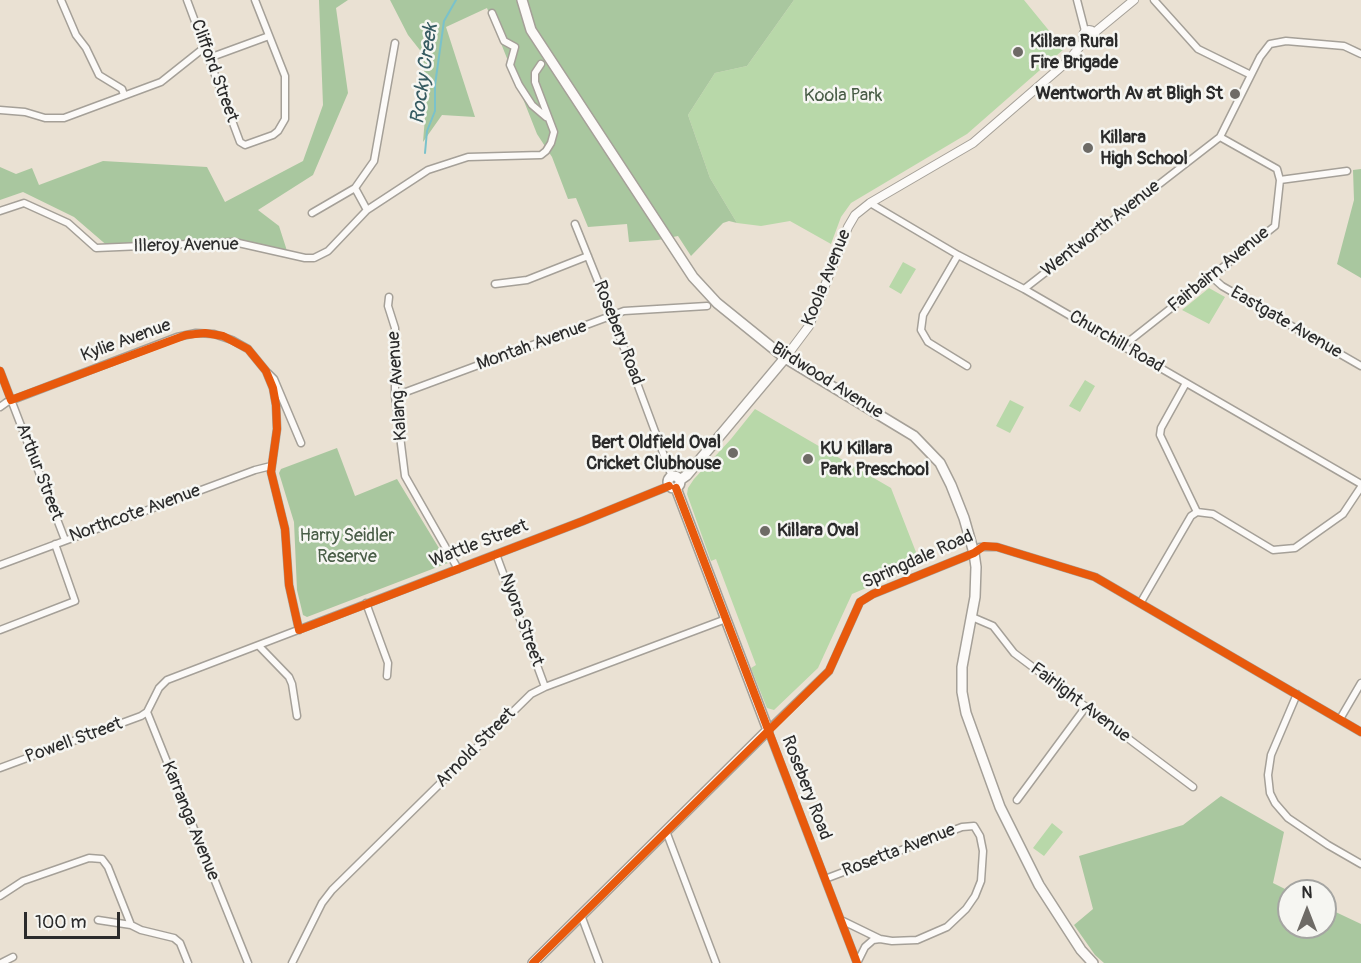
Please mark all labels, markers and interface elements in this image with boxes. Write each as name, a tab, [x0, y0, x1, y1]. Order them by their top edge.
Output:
street label: Clifford Street	[185, 17, 243, 125]
water label: Rocky Creek	[406, 22, 444, 126]
place label: Killara Rural Fire Brigade	[1030, 31, 1118, 74]
marker: Killara Rural Fire Brigade	[1011, 45, 1025, 59]
place label: Wentworth Av at Bligh St	[1035, 83, 1223, 105]
park label: Koola Park	[804, 85, 882, 107]
marker: Wentworth Av at Bligh St	[1228, 87, 1242, 101]
place label: Killara High School	[1100, 127, 1188, 170]
marker: Killara High School	[1081, 141, 1095, 155]
street label: Wentworth Avenue	[1037, 176, 1165, 282]
street label: Fairbairn Avenue	[1164, 223, 1274, 317]
street label: Koola Avenue	[798, 227, 856, 329]
street label: Illeroy Avenue	[133, 234, 239, 258]
street label: Rosebery Road	[588, 278, 648, 388]
street label: Eastgate Avenue	[1226, 282, 1346, 364]
street label: Churchill Road	[1065, 306, 1167, 378]
street label: Kylie Avenue	[78, 315, 174, 367]
street label: Montah Avenue	[474, 316, 590, 376]
street label: Kalang Avenue	[383, 330, 413, 442]
street label: Birdwood Avenue	[767, 338, 887, 424]
street label: Arthur Street	[11, 421, 67, 523]
place label: Bert Oldfield Oval Cricket Clubhouse	[586, 432, 721, 474]
place label: KU Killara Park Preschool	[820, 438, 929, 480]
marker: Bert Oldfield Oval Cricket Clubhouse	[726, 446, 740, 460]
marker: KU Killara Park Preschool	[801, 452, 815, 466]
street label: Northcote Avenue	[66, 480, 204, 548]
street label: Wattle Street	[427, 515, 531, 573]
place label: Killara Oval	[777, 520, 859, 542]
marker: Killara Oval	[758, 524, 772, 538]
park label: Harry Seidler Reserve	[299, 525, 395, 568]
street label: Springdale Road	[859, 526, 977, 594]
street label: Nyora Street	[494, 571, 548, 669]
street label: Fairlight Avenue	[1026, 658, 1134, 748]
street label: Arnold Street	[432, 704, 520, 792]
street label: Powell Street	[23, 713, 125, 769]
street label: Rosebery Road	[776, 733, 836, 843]
street label: Karranga Avenue	[156, 758, 224, 884]
street label: Rosetta Avenue	[840, 820, 958, 882]
north arrow	[1277, 879, 1337, 939]
text: N	[1302, 883, 1312, 903]
scale bar	[27, 900, 123, 938]
text: 100 m	[35, 911, 87, 934]

